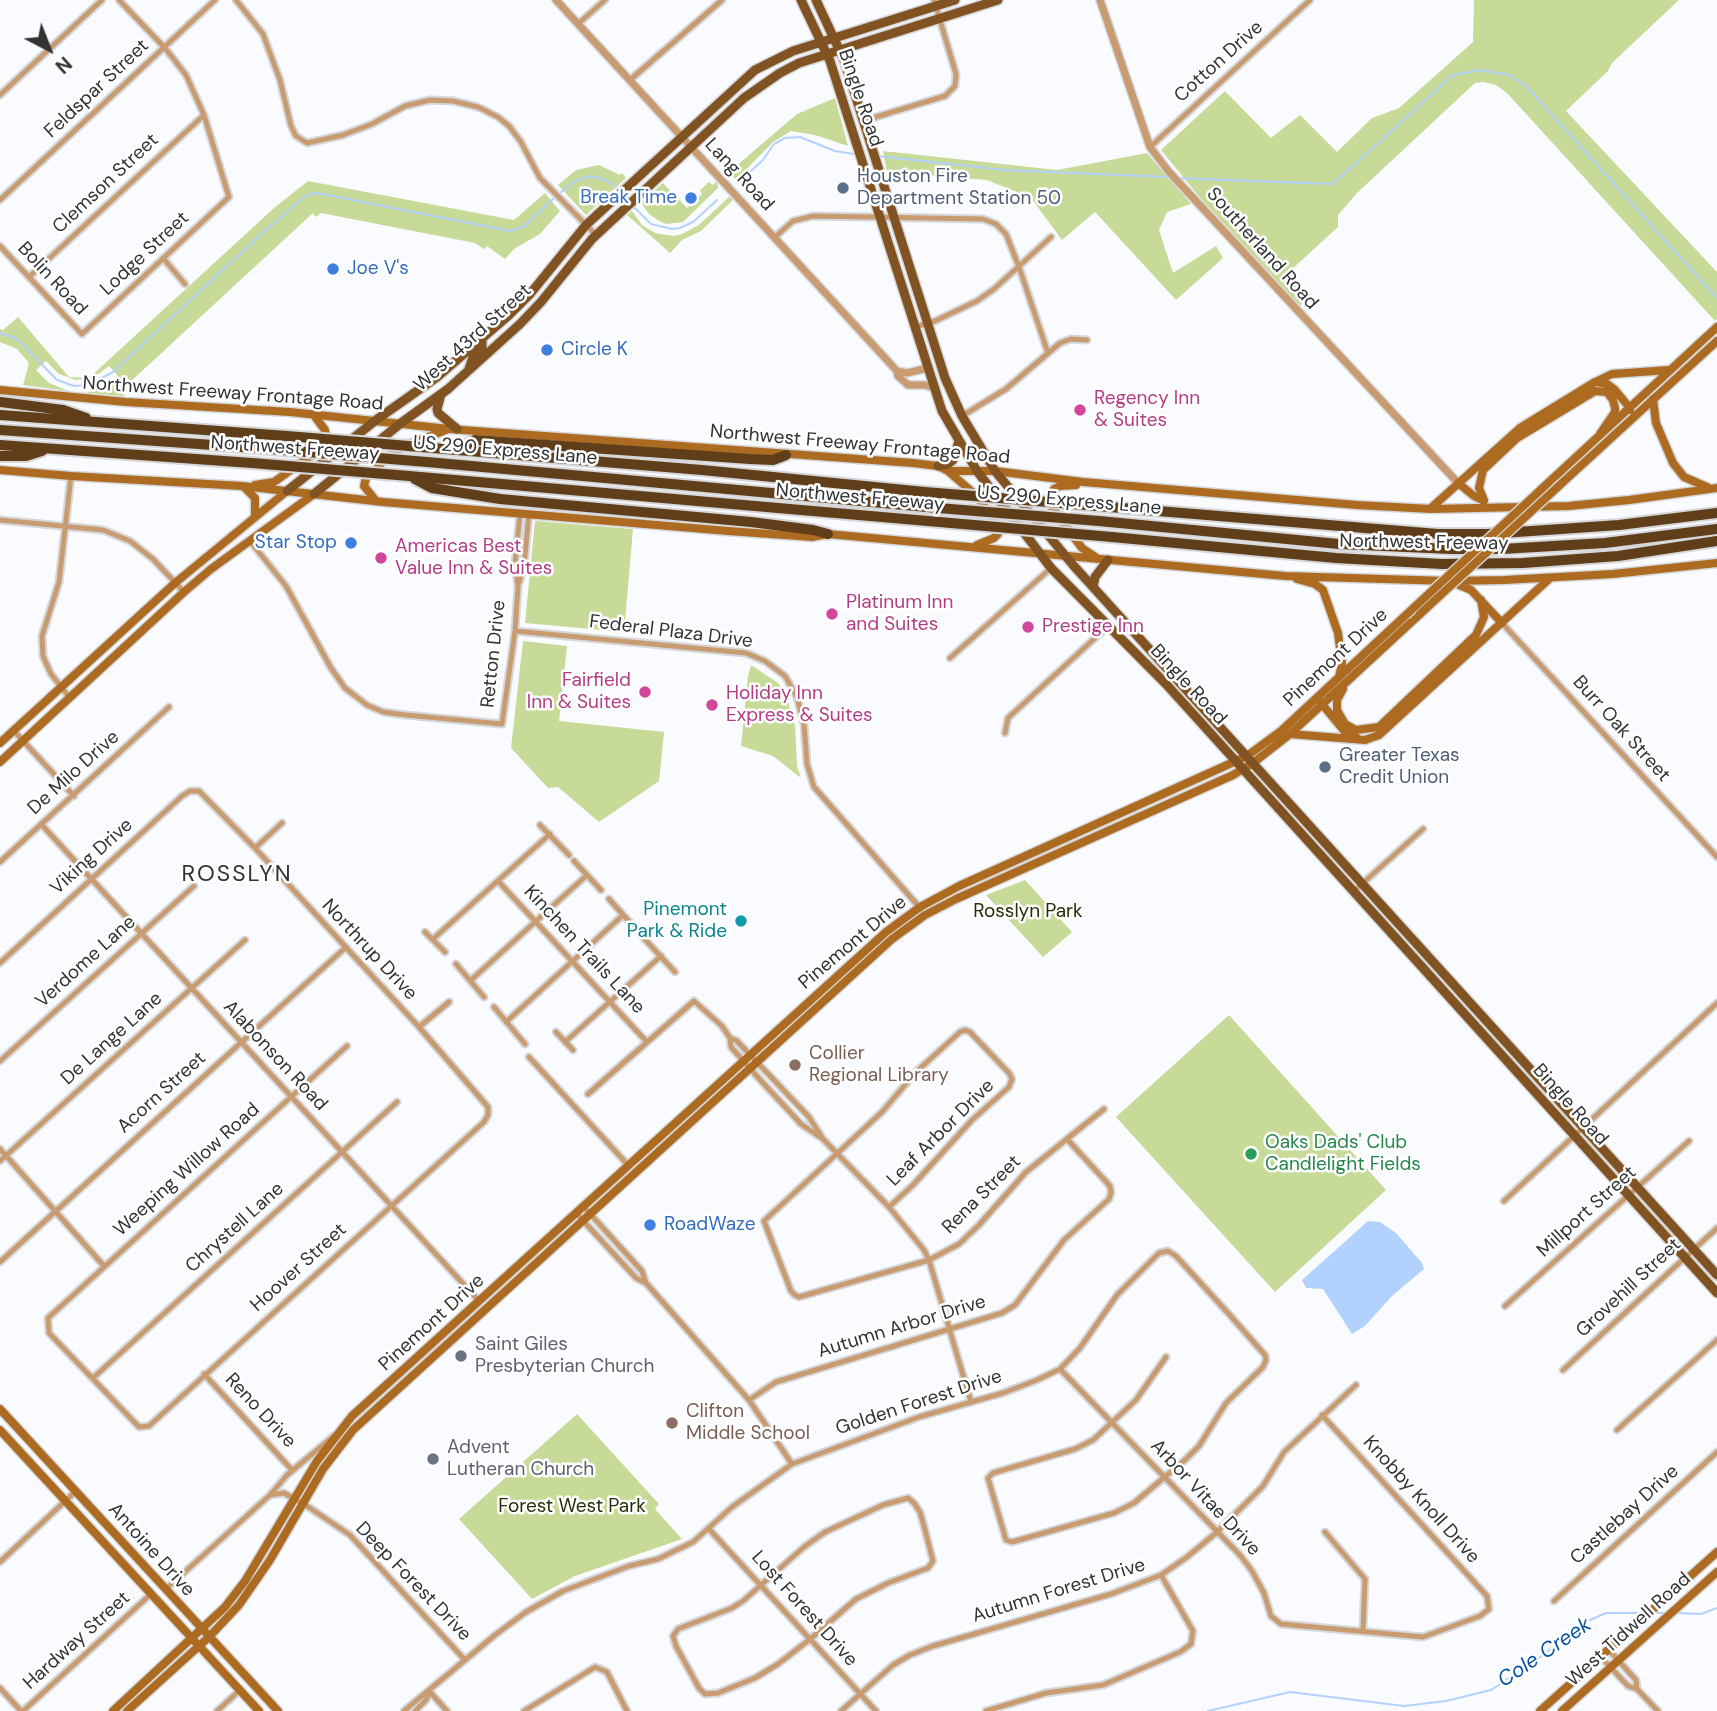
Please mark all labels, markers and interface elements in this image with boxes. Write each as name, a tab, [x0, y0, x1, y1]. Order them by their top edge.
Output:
north arrow	[14, 14, 84, 84]
street label: Cotton Drive	[1170, 16, 1268, 108]
street label: Feldspar Street	[40, 35, 154, 143]
street label: Bingle Road	[833, 46, 887, 150]
text: N	[50, 51, 77, 79]
street label: Clemson Street	[48, 129, 164, 239]
street label: Lang Road	[700, 134, 778, 216]
place label: Houston Fire Department Station 50	[857, 166, 1061, 210]
marker: Houston Fire Department Station 50	[835, 180, 851, 196]
street label: Southerland Road	[1201, 183, 1323, 315]
place label: Break Time	[580, 187, 677, 209]
marker: Break Time	[683, 190, 699, 206]
street label: Lodge Street	[96, 207, 194, 301]
street label: Bolin Road	[12, 238, 92, 320]
place label: Joe V's	[347, 258, 409, 280]
marker: Joe V's	[325, 261, 341, 277]
street label: West 43rd Street	[410, 279, 536, 397]
place label: Circle K	[561, 339, 628, 361]
marker: Circle K	[539, 342, 555, 358]
street label: Northwest Freeway Frontage Road	[82, 372, 384, 416]
place label: Regency Inn & Suites	[1094, 388, 1200, 432]
marker: Regency Inn & Suites	[1072, 402, 1088, 418]
street label: Northwest Freeway Frontage Road	[709, 421, 1011, 469]
street label: Northwest Freeway	[210, 432, 380, 466]
street label: US 290 Express Lane	[412, 432, 598, 470]
street label: Northwest Freeway	[775, 479, 945, 517]
street label: US 290 Express Lane	[976, 482, 1162, 520]
street label: Northwest Freeway	[1339, 530, 1509, 556]
place label: Star Stop	[255, 532, 337, 554]
marker: Star Stop	[343, 535, 359, 551]
place label: Americas Best Value Inn & Suites	[395, 536, 552, 580]
marker: Americas Best Value Inn & Suites	[373, 550, 389, 566]
place label: Platinum Inn and Suites	[846, 592, 953, 636]
street label: Retton Drive	[477, 599, 511, 709]
street label: Pinemont Drive	[1279, 604, 1393, 712]
marker: Platinum Inn and Suites	[824, 606, 840, 622]
street label: Federal Plaza Drive	[588, 611, 754, 653]
place label: Prestige Inn	[1042, 616, 1144, 638]
marker: Prestige Inn	[1020, 619, 1036, 635]
street label: Bingle Road	[1145, 640, 1231, 730]
place label: Fairfield Inn & Suites	[527, 670, 631, 714]
street label: Burr Oak Street	[1567, 671, 1675, 787]
place label: Holiday Inn Express & Suites	[726, 683, 873, 727]
marker: Fairfield Inn & Suites	[637, 684, 653, 700]
marker: Holiday Inn Express & Suites	[704, 697, 720, 713]
street label: De Milo Drive	[24, 726, 124, 820]
place label: Greater Texas Credit Union	[1339, 745, 1460, 789]
marker: Greater Texas Credit Union	[1317, 759, 1333, 775]
street label: Viking Drive	[46, 814, 138, 900]
district label: ROSSLYN	[182, 861, 292, 889]
street label: Kinchen Trails Lane	[519, 881, 649, 1019]
street label: Pinemont Drive	[794, 891, 912, 995]
street label: Northrup Drive	[316, 895, 422, 1005]
place label: Pinemont Park & Ride	[627, 899, 727, 943]
park label: Rosslyn Park	[973, 901, 1083, 923]
street label: Verdome Lane	[31, 911, 141, 1013]
marker: Pinemont Park & Ride	[733, 913, 749, 929]
street label: De Lange Lane	[57, 988, 167, 1090]
street label: Alabonson Road	[218, 996, 332, 1116]
place label: Collier Regional Library	[809, 1043, 949, 1087]
street label: Acorn Street	[113, 1047, 211, 1139]
marker: Collier Regional Library	[787, 1057, 803, 1073]
street label: Bingle Road	[1527, 1060, 1613, 1150]
street label: Leaf Arbor Drive	[883, 1075, 999, 1191]
street label: Weeping Willow Road	[109, 1099, 265, 1241]
place label: Oaks Dads' Club Candlelight Fields	[1265, 1132, 1421, 1176]
marker: Oaks Dads' Club Candlelight Fields	[1243, 1146, 1259, 1162]
street label: Rena Street	[938, 1151, 1026, 1239]
street label: Millport Street	[1533, 1162, 1641, 1262]
street label: Chrystell Lane	[181, 1178, 289, 1278]
place label: RoadWaze	[664, 1214, 756, 1236]
marker: RoadWaze	[642, 1217, 658, 1233]
street label: Hoover Street	[246, 1219, 352, 1317]
street label: Grovehill Street	[1572, 1234, 1686, 1342]
street label: Pinemont Drive	[375, 1270, 489, 1376]
street label: Autumn Arbor Drive	[815, 1291, 989, 1363]
place label: Saint Giles Presbyterian Church	[475, 1334, 654, 1378]
marker: Saint Giles Presbyterian Church	[453, 1348, 469, 1364]
street label: Golden Forest Drive	[833, 1365, 1005, 1441]
street label: Reno Drive	[220, 1369, 300, 1453]
place label: Clifton Middle School	[686, 1401, 810, 1445]
marker: Clifton Middle School	[664, 1415, 680, 1431]
street label: Knobby Knoll Drive	[1358, 1432, 1484, 1568]
street label: Arbor Vitae Drive	[1145, 1435, 1265, 1561]
place label: Advent Lutheran Church	[447, 1437, 594, 1481]
marker: Advent Lutheran Church	[425, 1451, 441, 1467]
street label: Castlebay Drive	[1566, 1460, 1684, 1570]
park label: Forest West Park	[498, 1496, 646, 1518]
street label: Antoine Drive	[103, 1498, 199, 1602]
street label: Deep Forest Drive	[350, 1518, 476, 1646]
street label: Lost Forest Drive	[746, 1547, 862, 1671]
street label: Autumn Forest Drive	[970, 1554, 1148, 1628]
street label: West Tidwell Road	[1562, 1568, 1696, 1692]
street label: Hardway Street	[19, 1587, 135, 1695]
water label: Cole Creek	[1493, 1612, 1597, 1694]

